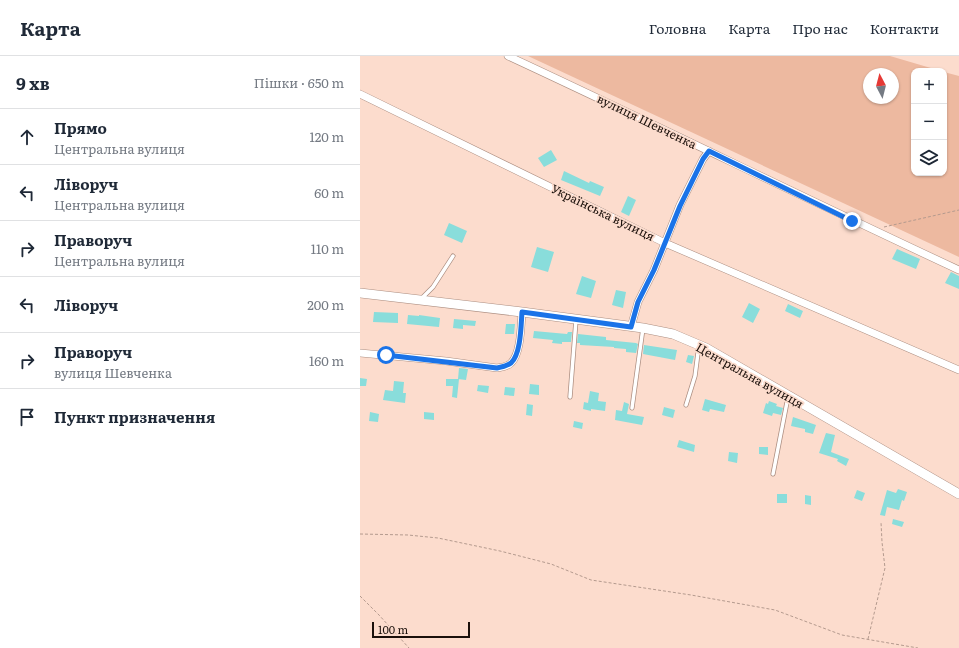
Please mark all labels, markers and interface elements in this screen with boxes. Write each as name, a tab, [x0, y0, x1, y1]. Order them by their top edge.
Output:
text: Карта	[20, 14, 81, 42]
text: Головна	[649, 18, 706, 38]
text: Карта	[728, 18, 770, 38]
text: Про нас	[792, 18, 848, 38]
text: Контакти	[870, 18, 939, 38]
north arrow	[863, 68, 899, 104]
map controls	[911, 68, 947, 176]
button: +	[911, 68, 947, 104]
text: 9 хв	[16, 70, 50, 95]
text: Пішки · 650 m	[254, 73, 344, 92]
street label: вулиця Шевченка	[594, 89, 700, 153]
button: −	[911, 104, 947, 140]
text: Прямо	[54, 116, 107, 139]
icon: ahead	[16, 126, 38, 148]
text: 120 m	[309, 127, 344, 146]
text: Центральна вулиця	[54, 139, 185, 158]
button: layers	[911, 140, 947, 176]
text: Ліворуч	[54, 172, 118, 195]
street label: Українська вулиця	[548, 179, 658, 245]
icon: left	[16, 182, 38, 204]
text: 60 m	[314, 183, 344, 202]
text: Центральна вулиця	[54, 195, 185, 214]
route end	[843, 212, 861, 230]
text: Праворуч	[54, 228, 132, 251]
icon: right	[16, 238, 38, 260]
text: 110 m	[311, 239, 344, 258]
text: Центральна вулиця	[54, 251, 185, 270]
text: Ліворуч	[54, 293, 118, 316]
icon: left	[16, 294, 38, 316]
text: 200 m	[307, 295, 344, 314]
street label: Центральна вулиця	[693, 338, 807, 412]
text: Праворуч	[54, 340, 132, 363]
route start	[377, 346, 395, 364]
icon: right	[16, 350, 38, 372]
text: 160 m	[309, 351, 344, 370]
text: вулиця Шевченка	[54, 363, 172, 382]
text: Пункт призначення	[54, 405, 215, 428]
icon: arrive	[16, 406, 38, 428]
scale bar	[372, 620, 470, 639]
text: 100 m	[378, 621, 408, 637]

